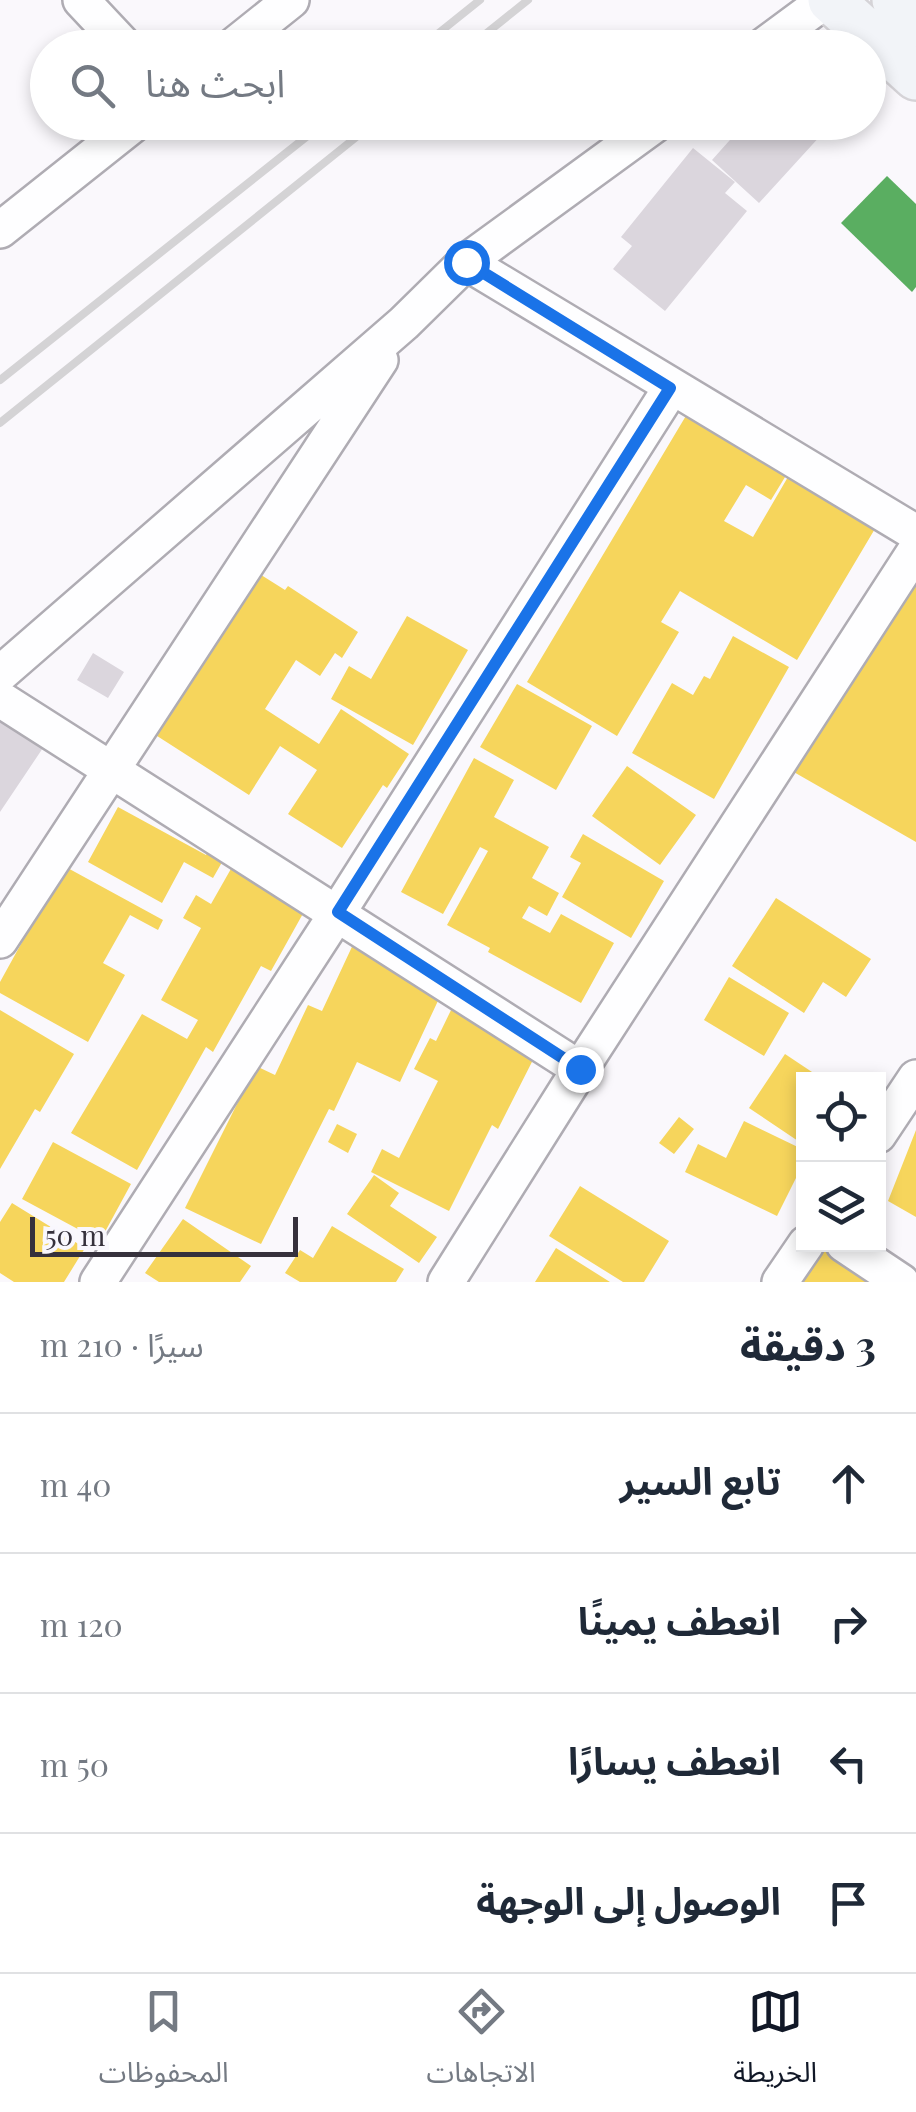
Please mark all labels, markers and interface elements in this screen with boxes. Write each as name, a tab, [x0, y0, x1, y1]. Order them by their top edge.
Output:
search box	[30, 30, 886, 140]
text: ابحث هنا	[145, 56, 285, 107]
icon: search	[65, 58, 120, 113]
route start	[444, 240, 490, 286]
route end	[558, 1047, 604, 1093]
map controls	[796, 1072, 886, 1252]
button: locate	[796, 1072, 886, 1162]
button: layers	[796, 1162, 886, 1252]
scale bar	[30, 1212, 298, 1256]
text: 50 m	[45, 1216, 105, 1253]
text: 3 دقيقة	[740, 1316, 876, 1372]
text: سيرًا · 210 m	[40, 1322, 204, 1365]
text: تابع السير	[620, 1454, 781, 1505]
icon: ahead	[821, 1456, 876, 1511]
text: 40 m	[40, 1462, 111, 1505]
text: انعطف يمينًا	[578, 1594, 781, 1645]
icon: right	[821, 1596, 876, 1651]
text: 120 m	[40, 1602, 123, 1645]
text: انعطف يسارًا	[568, 1734, 781, 1785]
icon: left	[821, 1736, 876, 1791]
text: 50 m	[40, 1742, 109, 1785]
text: الوصول إلى الوجهة	[476, 1874, 781, 1925]
icon: arrive	[821, 1876, 876, 1931]
tab: المحفوظات	[99, 1984, 229, 2103]
tab: الاتجاهات	[426, 1984, 536, 2103]
tab: الخريطة	[733, 1984, 817, 2103]

